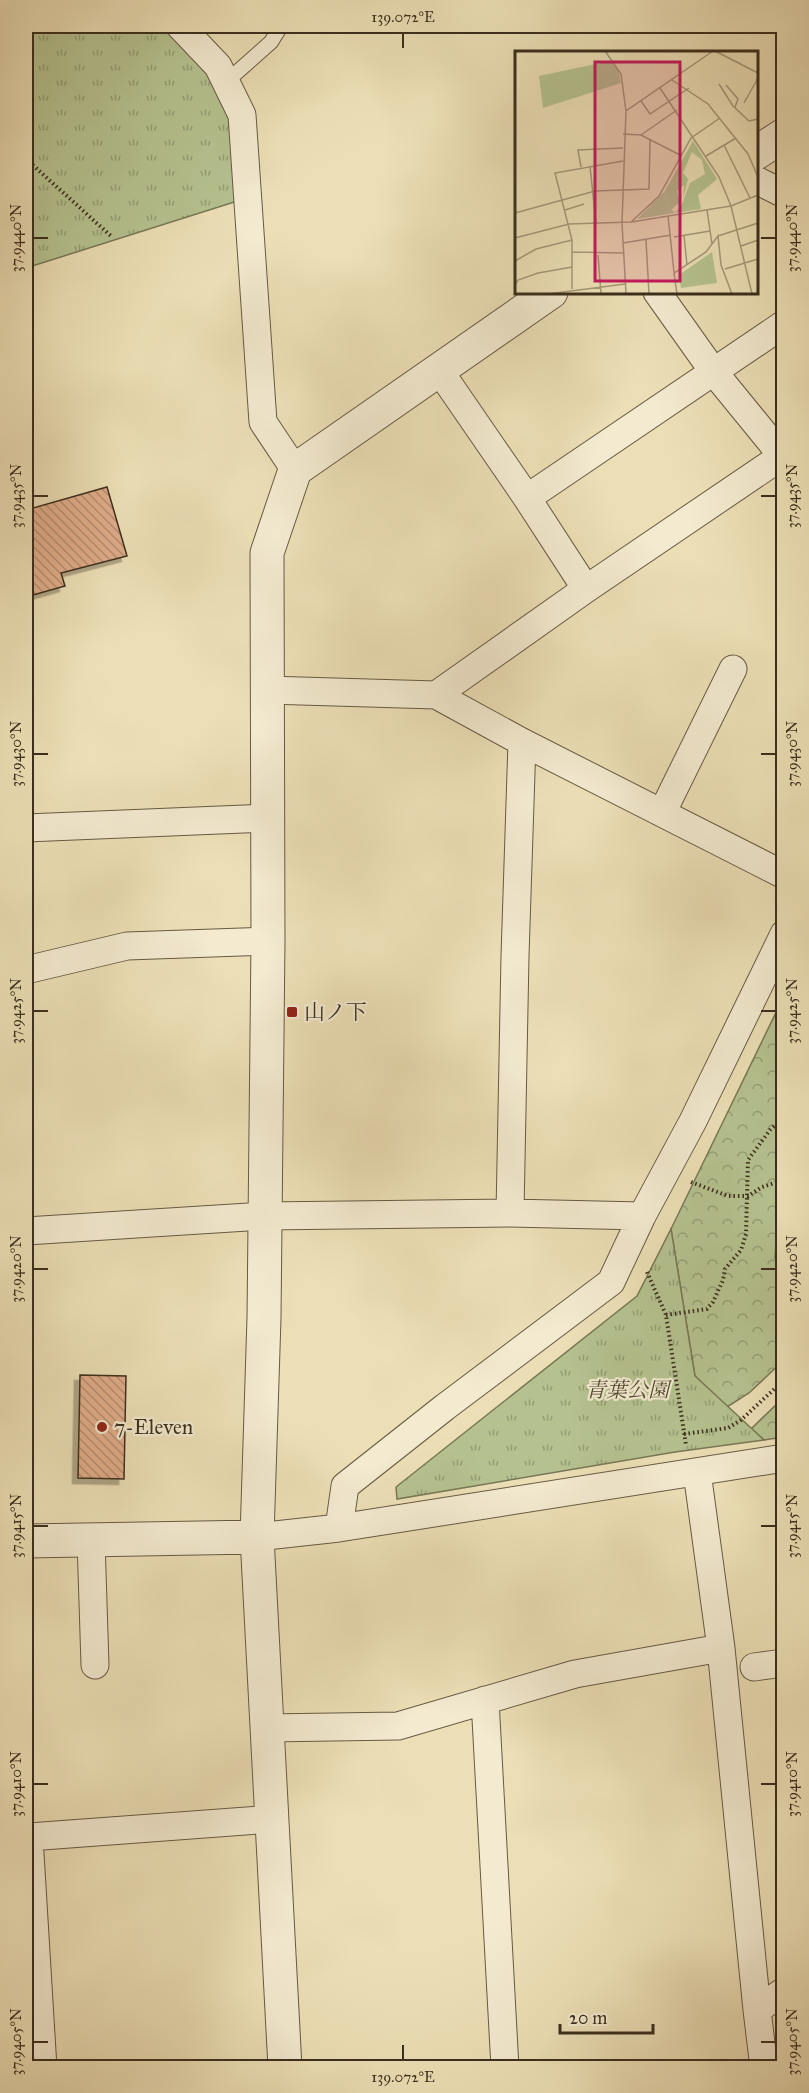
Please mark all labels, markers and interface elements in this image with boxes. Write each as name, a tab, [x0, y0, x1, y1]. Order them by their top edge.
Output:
text: 139.072°E	[371, 8, 435, 26]
inset map	[515, 51, 758, 294]
text: 37.9440°N	[7, 203, 25, 272]
text: 37.9440°N	[783, 203, 801, 272]
text: 37.9435°N	[7, 463, 25, 528]
text: 37.9435°N	[783, 463, 801, 528]
text: 37.9430°N	[7, 721, 25, 787]
text: 37.9430°N	[783, 721, 801, 787]
text: 37.9425°N	[7, 978, 25, 1044]
text: 37.9425°N	[783, 978, 801, 1044]
place label: 山ノ下	[304, 999, 367, 1025]
marker: 山ノ下	[285, 1005, 299, 1019]
text: 37.9420°N	[7, 1235, 25, 1303]
text: 37.9420°N	[783, 1235, 801, 1303]
park label: 青葉公園	[585, 1377, 672, 1403]
place label: 7-Eleven	[114, 1414, 193, 1440]
marker: 7-Eleven	[95, 1420, 109, 1434]
text: 37.9415°N	[7, 1494, 25, 1558]
text: 37.9415°N	[783, 1494, 801, 1558]
text: 37.9410°N	[7, 1751, 25, 1817]
text: 37.9410°N	[783, 1751, 801, 1817]
scale bar	[560, 1997, 653, 2035]
text: 20 m	[569, 2007, 607, 2029]
text: 37.9405°N	[7, 2008, 25, 2076]
text: 37.9405°N	[783, 2008, 801, 2076]
text: 139.072°E	[371, 2068, 435, 2086]

